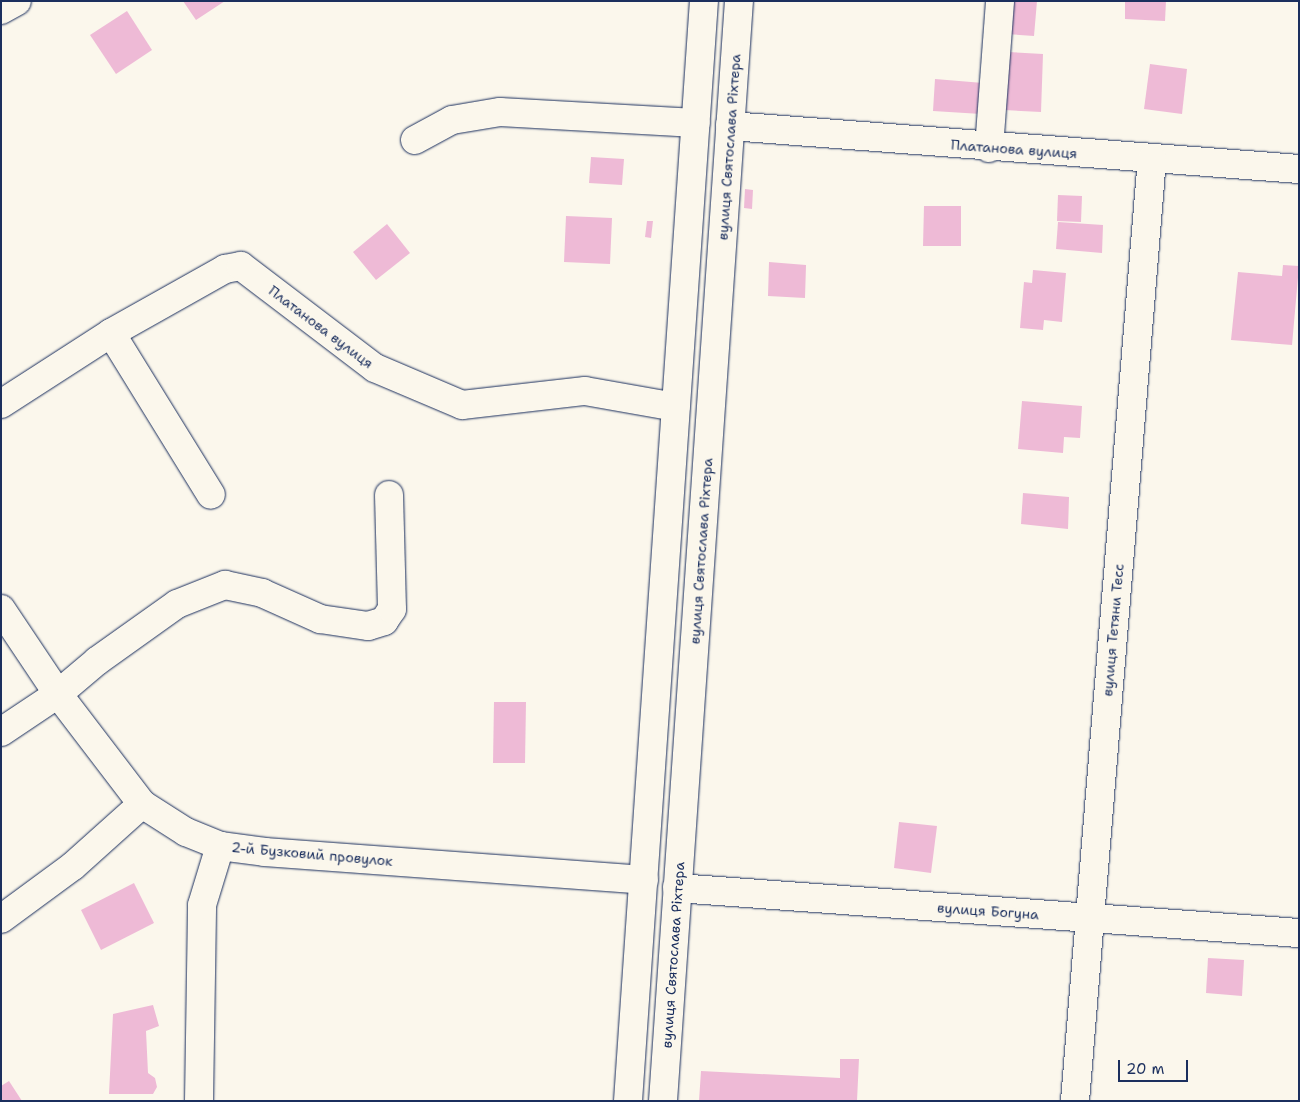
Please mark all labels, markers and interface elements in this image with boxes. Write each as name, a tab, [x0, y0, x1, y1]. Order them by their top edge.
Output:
street label: вулиця Святослава Ріхтера	[714, 53, 744, 241]
street label: Платанова вулиця	[950, 136, 1078, 162]
street label: Платанова вулиця	[265, 282, 377, 372]
street label: вулиця Святослава Ріхтера	[686, 457, 716, 645]
street label: вулиця Тетяни Тесс	[1099, 563, 1127, 697]
street label: 2-й Бузковий провулок	[231, 839, 393, 869]
street label: вулиця Святослава Ріхтера	[658, 861, 688, 1049]
street label: вулиця Богуна	[937, 899, 1039, 923]
scale bar	[1120, 1050, 1190, 1082]
text: 20 m	[1126, 1059, 1165, 1079]

